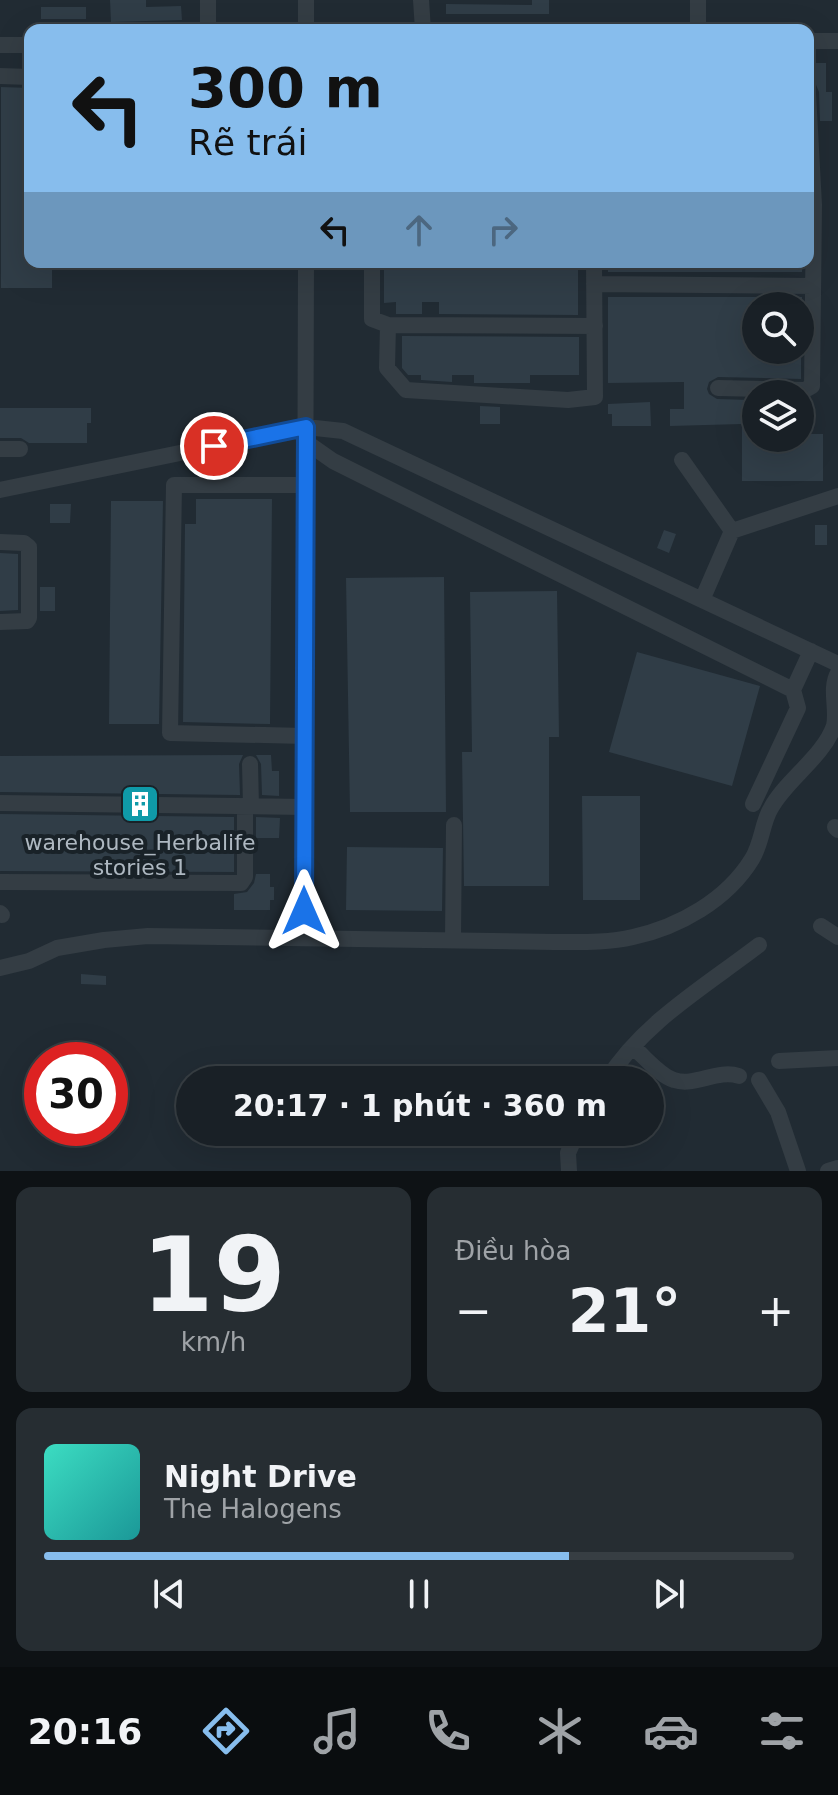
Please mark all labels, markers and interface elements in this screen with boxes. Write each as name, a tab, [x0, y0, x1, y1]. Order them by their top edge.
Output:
text: 300 m	[188, 55, 383, 120]
icon: left	[56, 56, 160, 160]
text: Rẽ trái	[188, 122, 308, 163]
icon: left	[313, 208, 357, 252]
icon: ahead	[397, 208, 441, 252]
icon: right	[481, 208, 525, 252]
map controls	[742, 292, 814, 452]
button: search	[742, 292, 814, 364]
button: layers	[742, 380, 814, 452]
pin	[180, 412, 248, 480]
icon: arrive	[192, 424, 236, 468]
building icon: warehouse_Herbalife stories 1	[119, 783, 161, 825]
place label: warehouse_Herbalife stories 1	[25, 830, 256, 880]
position arrow	[262, 869, 346, 953]
speed limit sign: 30	[24, 1042, 128, 1146]
text: 20:17 · 1 phút · 360 m	[233, 1088, 607, 1123]
text: 19	[141, 1214, 286, 1336]
text: Điều hòa	[455, 1236, 571, 1266]
text: 21°	[568, 1276, 681, 1346]
text: −	[455, 1285, 492, 1336]
text: +	[757, 1285, 794, 1336]
text: km/h	[181, 1327, 246, 1357]
text: Night Drive	[164, 1459, 357, 1494]
text: The Halogens	[164, 1494, 342, 1524]
icon: previous	[147, 1572, 191, 1616]
icon: pause	[397, 1572, 441, 1616]
icon: next	[647, 1572, 691, 1616]
icon: directions	[198, 1703, 254, 1759]
icon: music	[309, 1703, 365, 1759]
icon: phone	[420, 1703, 476, 1759]
icon: climate	[532, 1703, 588, 1759]
icon: car	[643, 1703, 699, 1759]
icon: filters	[754, 1703, 810, 1759]
text: 20:16	[28, 1711, 142, 1752]

